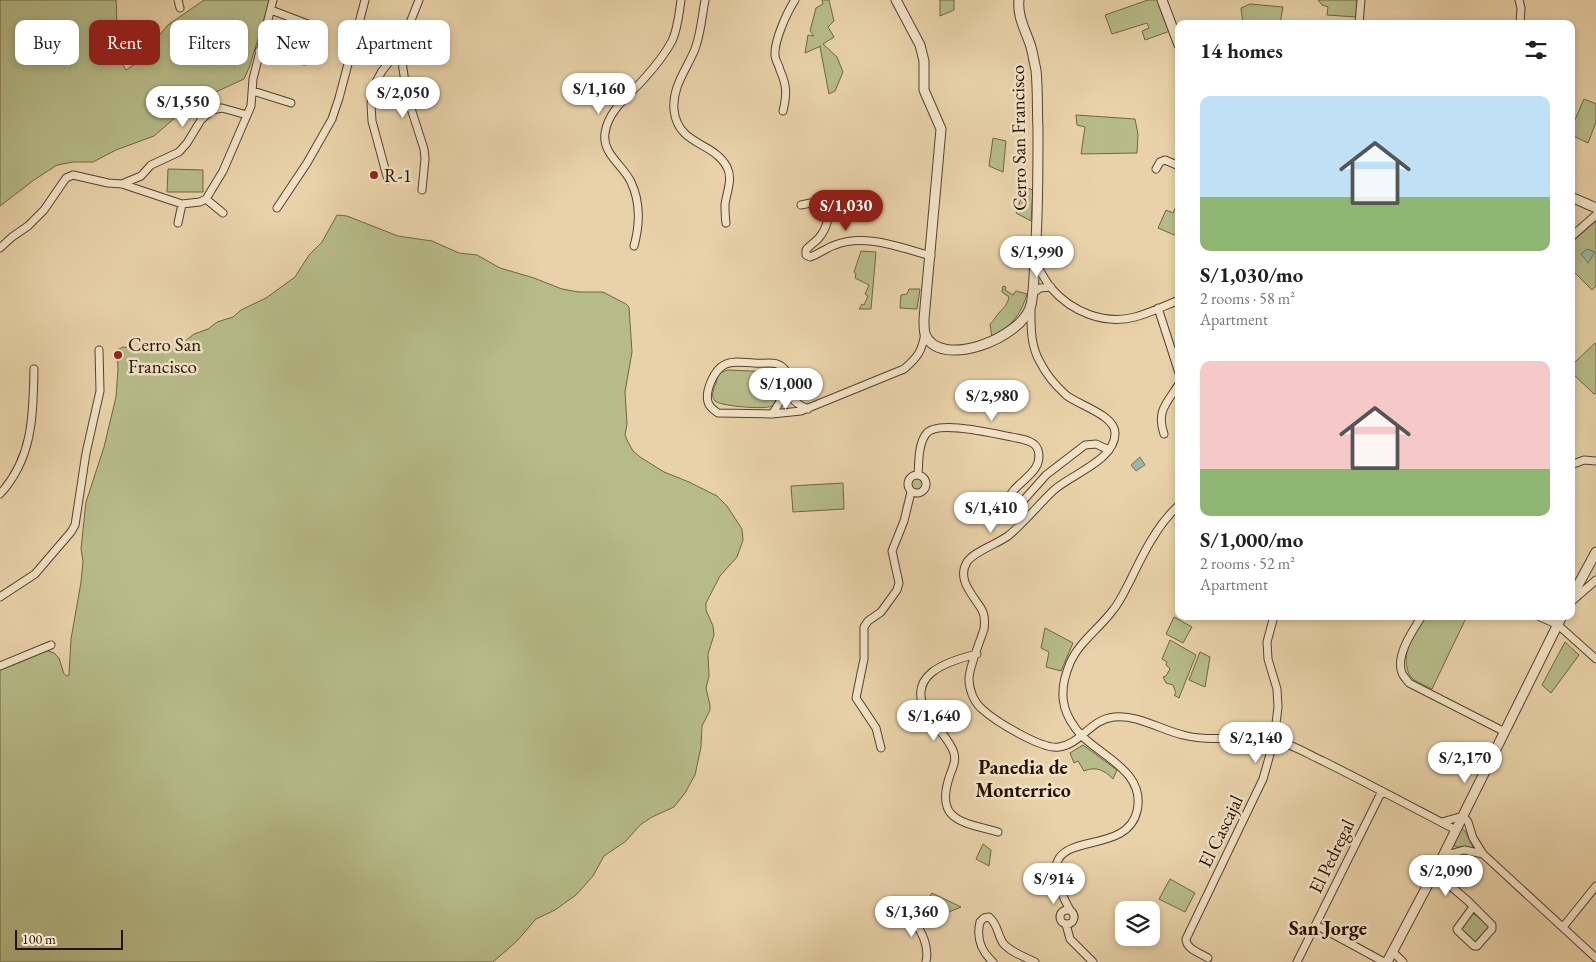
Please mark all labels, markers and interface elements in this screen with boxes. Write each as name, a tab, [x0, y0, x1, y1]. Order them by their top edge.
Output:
chip: Buy	[15, 20, 79, 65]
chip: Rent	[89, 20, 160, 65]
chip: Filters	[170, 20, 248, 65]
chip: New	[258, 20, 328, 65]
chip: Apartment	[338, 20, 450, 65]
icon: filters	[1522, 36, 1550, 64]
text: 14 homes	[1200, 37, 1283, 64]
street label: Cerro San Francisco	[1005, 65, 1032, 211]
pin: S/1,160	[553, 72, 645, 115]
pin: S/2,050	[357, 76, 449, 119]
text: S/1,160	[573, 78, 625, 99]
text: S/2,050	[377, 82, 429, 103]
pin: S/1,550	[137, 86, 229, 128]
text: S/1,550	[157, 91, 209, 112]
icon: home	[1330, 128, 1420, 218]
place label: R-1	[384, 163, 412, 188]
marker: R-1	[368, 169, 380, 181]
pin: S/1,030	[800, 190, 892, 232]
text: S/1,030	[820, 195, 872, 216]
pin: S/1,990	[991, 236, 1083, 278]
text: S/1,990	[1011, 241, 1063, 262]
text: S/1,030/mo	[1200, 261, 1303, 288]
text: 2 rooms · 58 m²	[1200, 288, 1295, 309]
text: Apartment	[1200, 309, 1268, 330]
place label: Cerro San Francisco	[128, 332, 201, 379]
marker: Cerro San Francisco	[112, 349, 124, 361]
pin: S/1,000	[740, 368, 832, 410]
text: S/1,000	[760, 373, 812, 394]
pin: S/2,980	[946, 380, 1038, 422]
text: S/2,980	[966, 385, 1018, 406]
icon: home	[1330, 393, 1420, 483]
pin: S/1,410	[945, 492, 1037, 534]
text: S/1,410	[965, 497, 1017, 518]
text: S/1,000/mo	[1200, 526, 1303, 553]
text: 2 rooms · 52 m²	[1200, 553, 1295, 574]
text: Apartment	[1200, 574, 1268, 595]
pin: S/1,640	[888, 700, 980, 742]
text: S/1,640	[908, 705, 960, 726]
pin: S/2,140	[1210, 722, 1302, 764]
text: S/2,140	[1230, 727, 1282, 748]
pin: S/2,170	[1419, 742, 1511, 784]
text: S/2,170	[1439, 747, 1491, 768]
district label: Panedia de Monterrico	[975, 754, 1071, 803]
street label: El Cascajal	[1192, 790, 1249, 872]
street label: El Pedregal	[1303, 815, 1360, 897]
pin: S/2,090	[1400, 854, 1492, 897]
text: S/2,090	[1420, 860, 1472, 881]
pin: S/914	[1019, 862, 1089, 905]
text: S/914	[1034, 868, 1074, 889]
pin: S/1,360	[866, 896, 958, 938]
text: S/1,360	[886, 901, 938, 922]
map controls	[1115, 901, 1160, 946]
button: layers	[1115, 901, 1160, 946]
district label: San Jorge	[1289, 915, 1367, 941]
scale bar	[15, 927, 122, 950]
text: 100 m	[22, 930, 56, 948]

